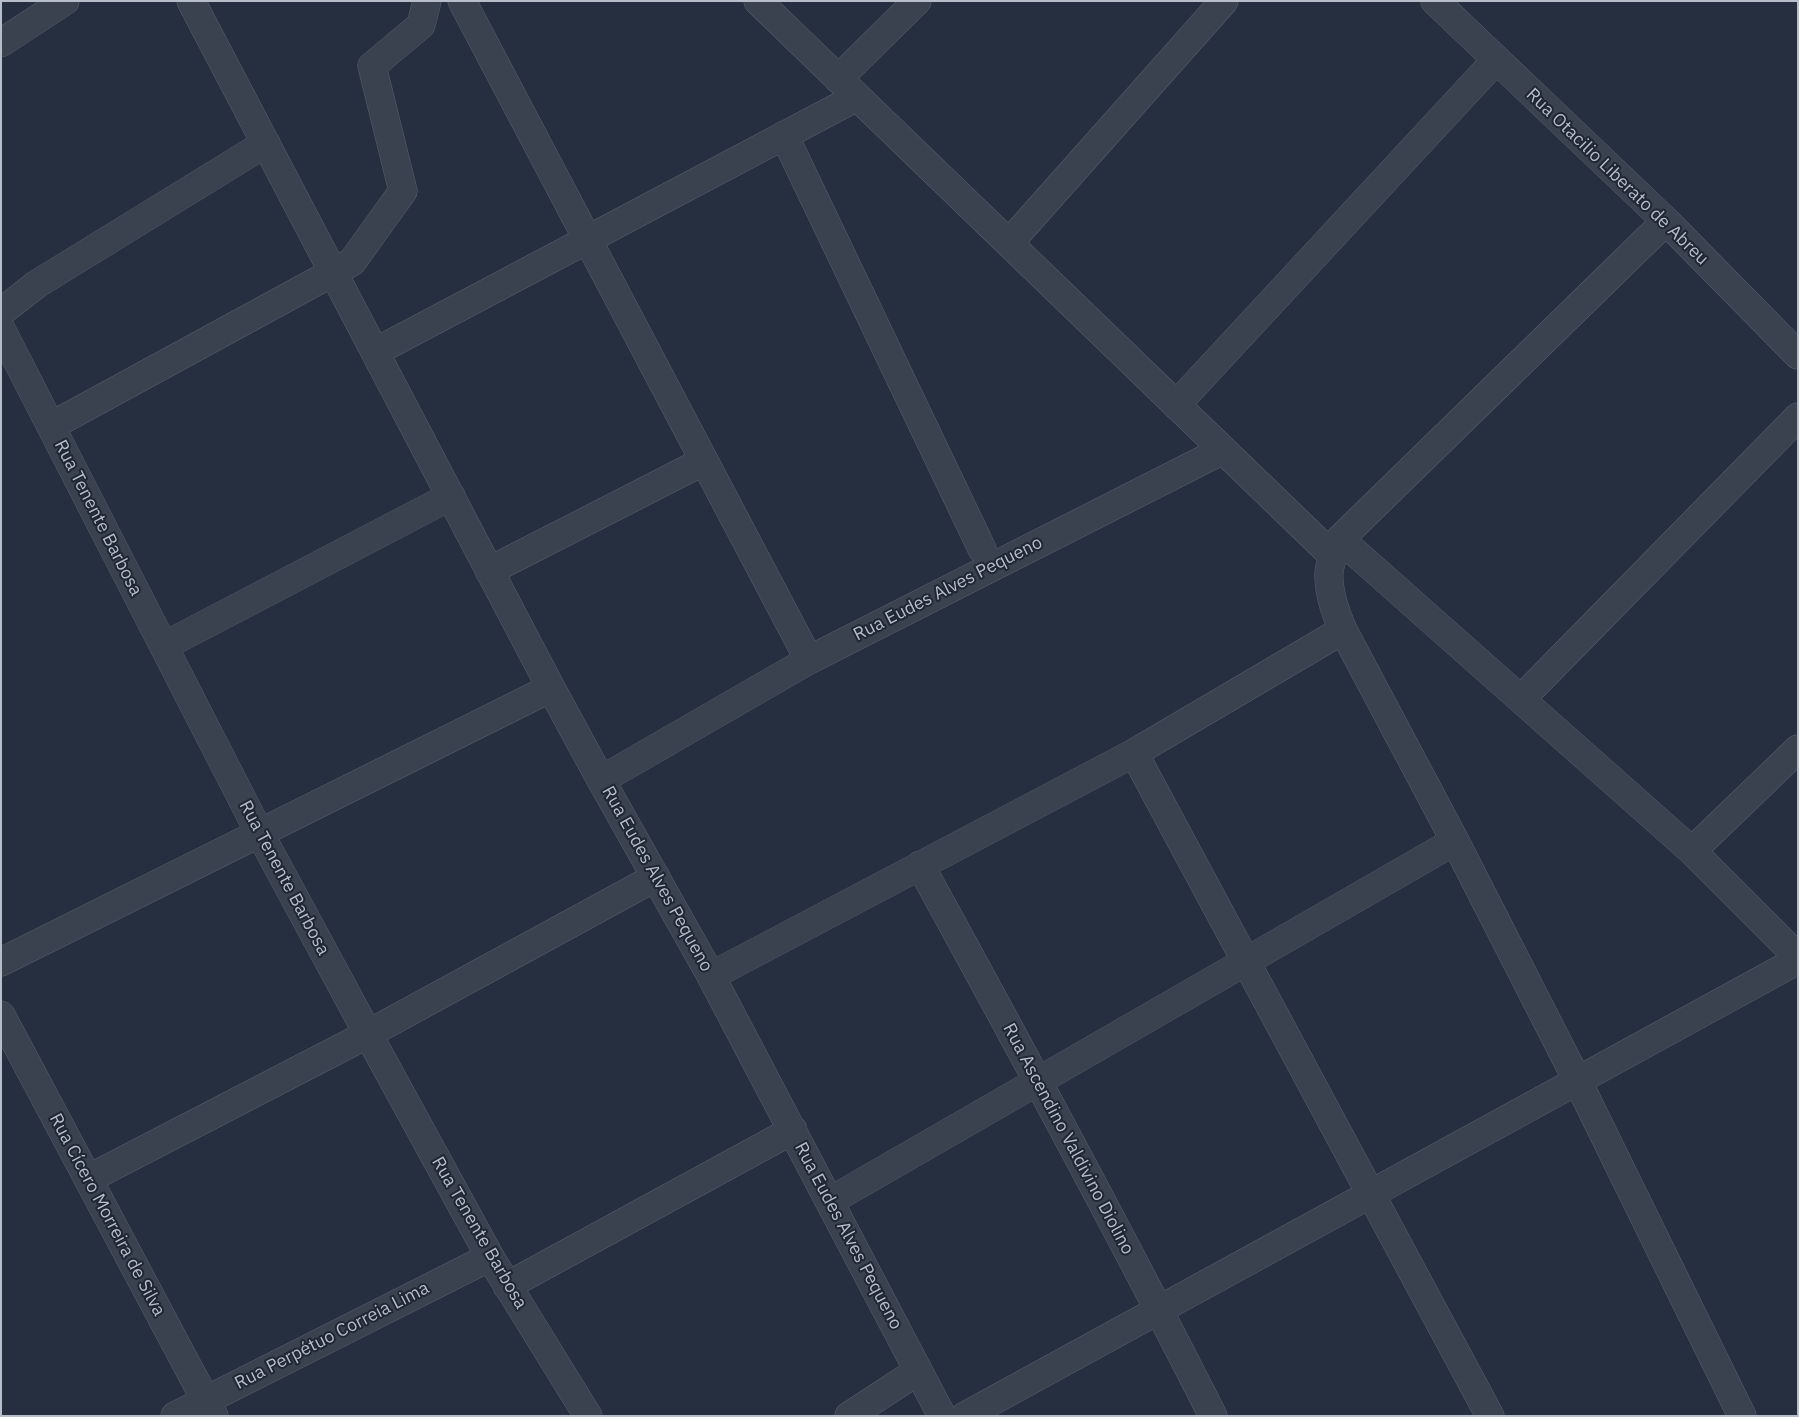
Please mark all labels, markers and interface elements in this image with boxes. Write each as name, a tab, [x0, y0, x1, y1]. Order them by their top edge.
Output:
street label: Rua Otacilio Liberato de Abreu	[1521, 84, 1713, 270]
street label: Rua Tenente Barbosa	[49, 436, 147, 600]
street label: Rua Eudes Alves Pequeno	[850, 532, 1046, 646]
street label: Rua Eudes Alves Pequeno	[597, 782, 717, 976]
street label: Rua Tenente Barbosa	[234, 797, 334, 959]
street label: Rua Ascendino Valdivino Diolino	[998, 1020, 1138, 1258]
street label: Rua Cícero Morreira de Silva	[44, 1110, 170, 1320]
street label: Rua Eudes Alves Pequeno	[789, 1139, 907, 1333]
street label: Rua Tenente Barbosa	[427, 1153, 531, 1313]
street label: Rua Perpétuo Correia Lima	[231, 1278, 433, 1394]

